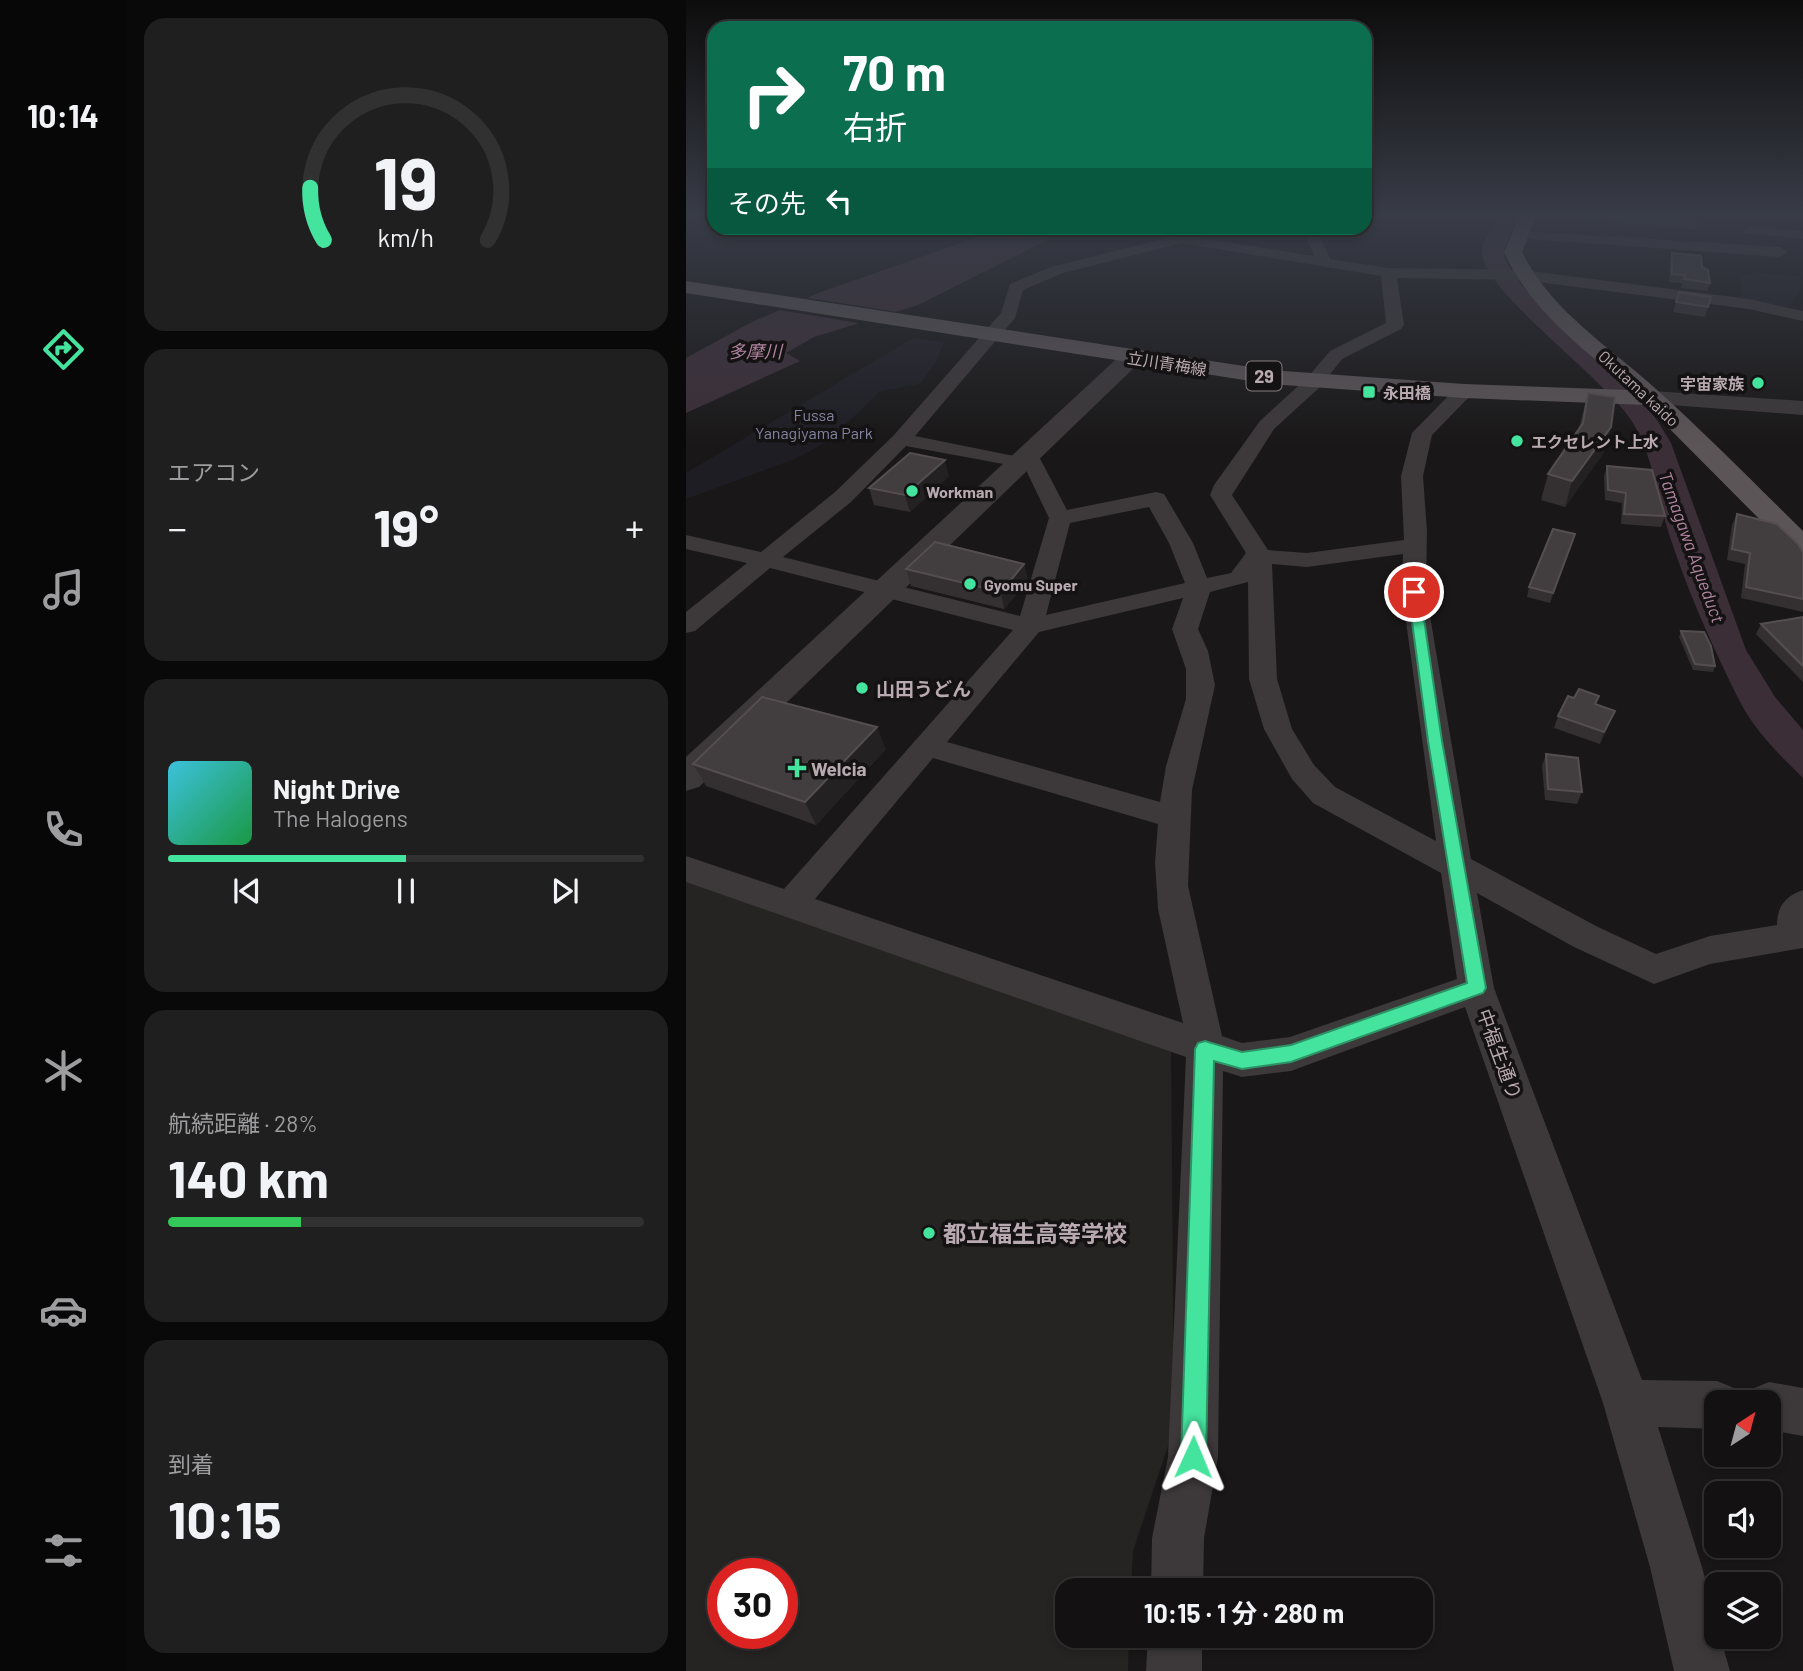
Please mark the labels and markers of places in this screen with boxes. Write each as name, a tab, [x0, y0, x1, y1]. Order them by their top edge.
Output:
place label: 宇宙家族	[1680, 374, 1744, 393]
marker: 宇宙家族	[1750, 375, 1766, 391]
place label: 永田橋	[1383, 383, 1431, 402]
marker: 永田橋	[1361, 384, 1377, 400]
place label: エクセレント上水	[1531, 432, 1659, 451]
marker: エクセレント上水	[1509, 433, 1525, 449]
place label: Workman	[926, 482, 993, 501]
marker: Workman	[904, 483, 920, 499]
pin	[1384, 562, 1444, 622]
place label: Gyomu Super	[984, 575, 1078, 594]
marker: Gyomu Super	[962, 576, 978, 592]
place label: 山田うどん	[876, 677, 971, 700]
marker: 山田うどん	[854, 680, 870, 696]
place label: Welcia	[811, 757, 867, 780]
marker: Welcia	[789, 760, 805, 776]
place label: 都立福生高等学校	[943, 1219, 1127, 1247]
marker: 都立福生高等学校	[921, 1225, 937, 1241]

